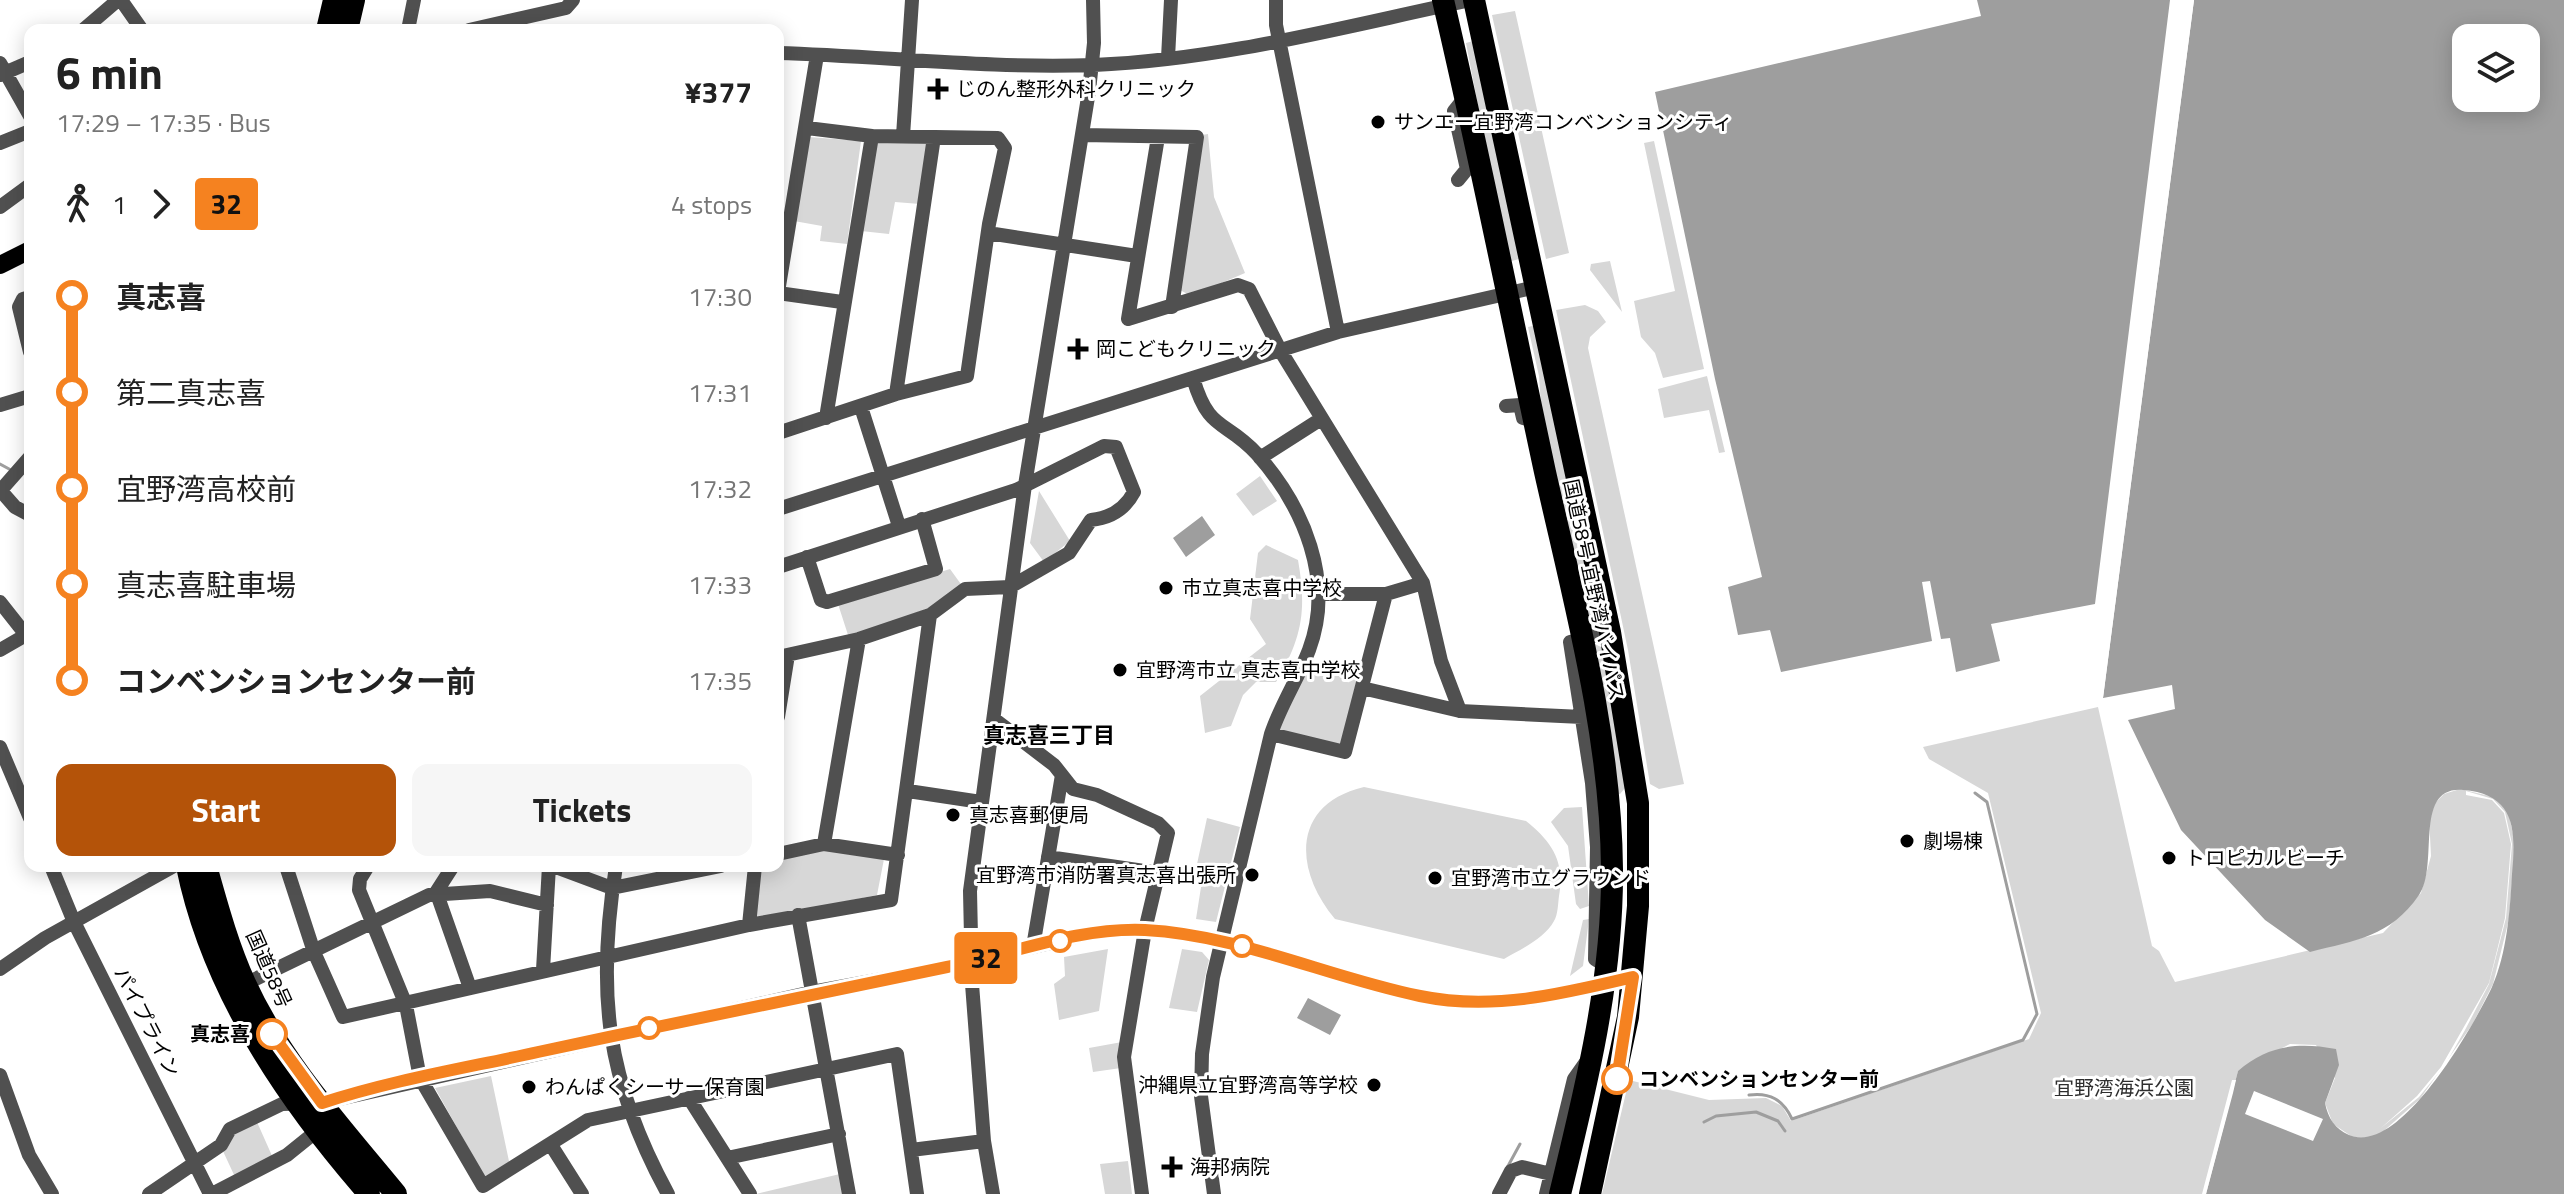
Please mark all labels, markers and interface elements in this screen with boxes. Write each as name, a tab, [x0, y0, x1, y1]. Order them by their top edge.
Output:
map controls	[2452, 24, 2540, 112]
button: layers	[2452, 24, 2540, 112]
text: 6 min	[56, 39, 163, 106]
text: ¥377	[685, 69, 752, 115]
place label: じのん整形外科クリニック	[956, 73, 1196, 104]
marker: じのん整形外科クリニック	[927, 78, 949, 100]
text: 17:29 – 17:35 · Bus	[56, 103, 271, 142]
place label: サンエー宜野湾コンベンションシティ	[1394, 106, 1733, 137]
marker: サンエー宜野湾コンベンションシティ	[1369, 113, 1387, 131]
icon: walk	[56, 182, 100, 226]
icon: forward	[139, 182, 183, 226]
text: 32	[211, 182, 242, 225]
text: 1	[112, 185, 127, 224]
text: 4 stops	[671, 185, 752, 224]
text: 真志喜	[116, 274, 206, 320]
text: 17:30	[688, 277, 752, 316]
place label: 岡こどもクリニック	[1096, 333, 1276, 364]
marker: 岡こどもクリニック	[1067, 338, 1089, 360]
text: 第二真志喜	[116, 370, 266, 416]
text: 17:31	[688, 373, 752, 412]
text: 宜野湾高校前	[116, 466, 296, 512]
text: 17:32	[688, 469, 752, 508]
street label: 国道58号 宜野湾バイパス	[1556, 476, 1633, 704]
text: 真志喜駐車場	[116, 562, 296, 608]
text: 17:33	[688, 565, 752, 604]
place label: 市立真志喜中学校	[1182, 572, 1342, 603]
marker: 市立真志喜中学校	[1157, 579, 1175, 597]
place label: 宜野湾市立 真志喜中学校	[1136, 654, 1360, 685]
text: コンベンションセンター前	[116, 658, 476, 704]
text: 17:35	[688, 661, 752, 700]
marker: 宜野湾市立 真志喜中学校	[1111, 661, 1129, 679]
district label: 真志喜三丁目	[983, 718, 1115, 752]
button: Start	[56, 764, 396, 856]
button: Tickets	[412, 764, 752, 856]
place label: 真志喜郵便局	[969, 799, 1089, 830]
marker: 真志喜郵便局	[944, 806, 962, 824]
place label: 劇場棟	[1923, 825, 1983, 856]
marker: 劇場棟	[1898, 832, 1916, 850]
place label: トロピカルビーチ	[2185, 842, 2345, 873]
marker: トロピカルビーチ	[2160, 849, 2178, 867]
place label: 宜野湾市消防署真志喜出張所	[976, 859, 1236, 890]
place label: 宜野湾市立グラウンド	[1451, 862, 1651, 893]
marker: 宜野湾市消防署真志喜出張所	[1243, 866, 1261, 884]
marker: 宜野湾市立グラウンド	[1426, 869, 1444, 887]
street label: 国道58号	[239, 925, 300, 1013]
unlabelled marker	[1049, 930, 1071, 952]
line badge: 32	[950, 932, 1022, 984]
unlabelled marker	[1231, 935, 1253, 957]
text: 32	[970, 936, 1002, 979]
street label: パイプライン	[106, 961, 188, 1082]
unlabelled marker	[638, 1017, 660, 1039]
place label: 真志喜	[190, 1018, 250, 1049]
marker: 真志喜	[257, 1019, 287, 1049]
place label: コンベンションセンター前	[1639, 1063, 1879, 1094]
marker: コンベンションセンター前	[1602, 1064, 1632, 1094]
place label: 沖縄県立宜野湾高等学校	[1138, 1069, 1358, 1100]
place label: わんぱくシーサー保育園	[545, 1071, 765, 1102]
park label: 宜野湾海浜公園	[2054, 1072, 2194, 1103]
marker: 沖縄県立宜野湾高等学校	[1365, 1076, 1383, 1094]
marker: わんぱくシーサー保育園	[520, 1078, 538, 1096]
place label: 海邦病院	[1190, 1151, 1270, 1182]
marker: 海邦病院	[1161, 1156, 1183, 1178]

